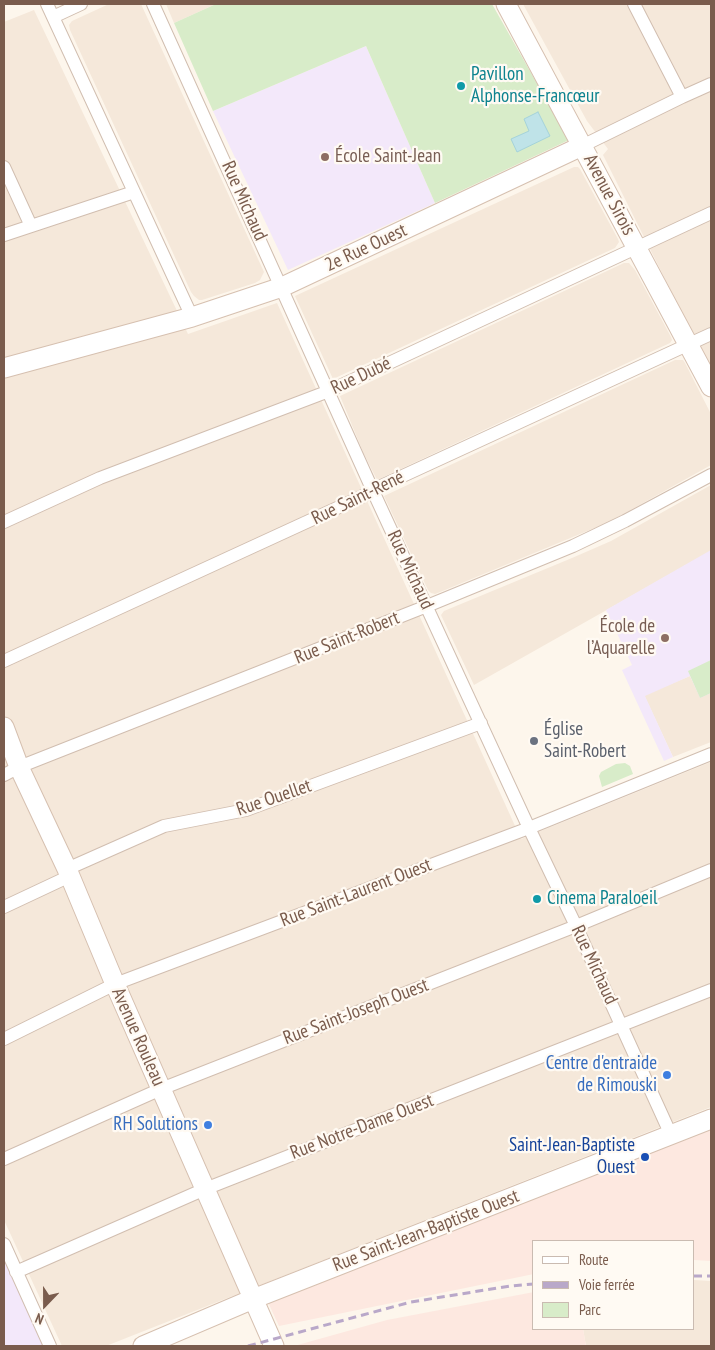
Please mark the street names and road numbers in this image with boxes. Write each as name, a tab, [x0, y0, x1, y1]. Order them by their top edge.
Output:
street label: Avenue Sirois	[578, 151, 640, 239]
street label: Rue Michaud	[216, 158, 272, 244]
street label: 2e Rue Ouest	[321, 219, 411, 277]
street label: Rue Dubé	[327, 352, 395, 400]
street label: Rue Saint-René	[308, 466, 408, 530]
street label: Rue Michaud	[382, 527, 438, 613]
street label: Rue Saint-Robert	[291, 607, 403, 669]
street label: Rue Ouellet	[234, 775, 314, 821]
street label: Rue Saint-Laurent Ouest	[277, 854, 435, 932]
street label: Rue Michaud	[566, 922, 622, 1008]
street label: Rue Saint-Joseph Ouest	[280, 974, 432, 1050]
street label: Avenue Rouleau	[106, 984, 170, 1090]
street label: Rue Notre-Dame Ouest	[287, 1089, 437, 1165]
street label: Rue Saint-Jean-Baptiste Ouest	[330, 1185, 522, 1277]

